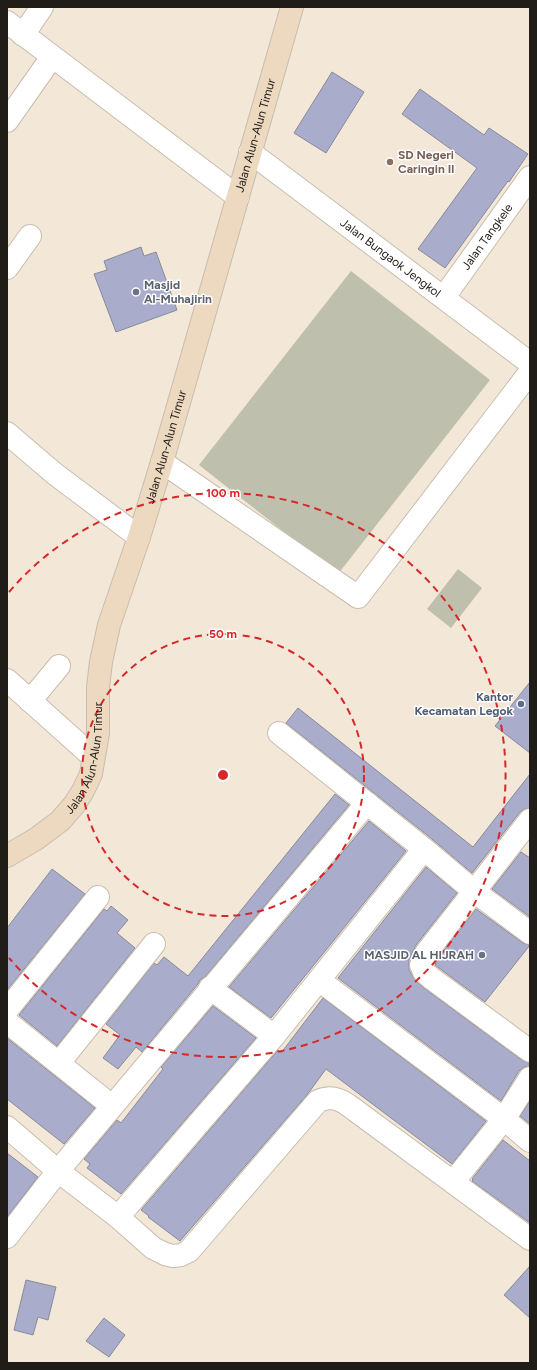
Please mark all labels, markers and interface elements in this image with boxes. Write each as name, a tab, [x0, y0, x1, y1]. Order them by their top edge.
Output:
street label: Jalan Alun-Alun Timur	[232, 77, 278, 194]
place label: SD Negeri Caringin II	[398, 148, 455, 176]
marker: SD Negeri Caringin II	[385, 157, 395, 167]
street label: Jalan Tangkele	[459, 201, 516, 273]
street label: Jalan Bungaok Jengkol	[338, 216, 444, 300]
place label: Masjid Al-Muhajirin	[144, 278, 212, 306]
marker: Masjid Al-Muhajirin	[131, 287, 141, 297]
street label: Jalan Alun-Alun Timur	[143, 389, 189, 505]
text: 100 m	[206, 486, 240, 500]
text: 50 m	[209, 627, 237, 641]
place label: Kantor Kecamatan Legok	[414, 690, 514, 718]
marker: Kantor Kecamatan Legok	[516, 699, 526, 709]
street label: Jalan Alun-Alun Timur	[62, 702, 105, 817]
centre of rings	[216, 768, 230, 782]
place label: MASJID AL HIJRAH	[364, 948, 474, 962]
marker: MASJID AL HIJRAH	[477, 950, 487, 960]

